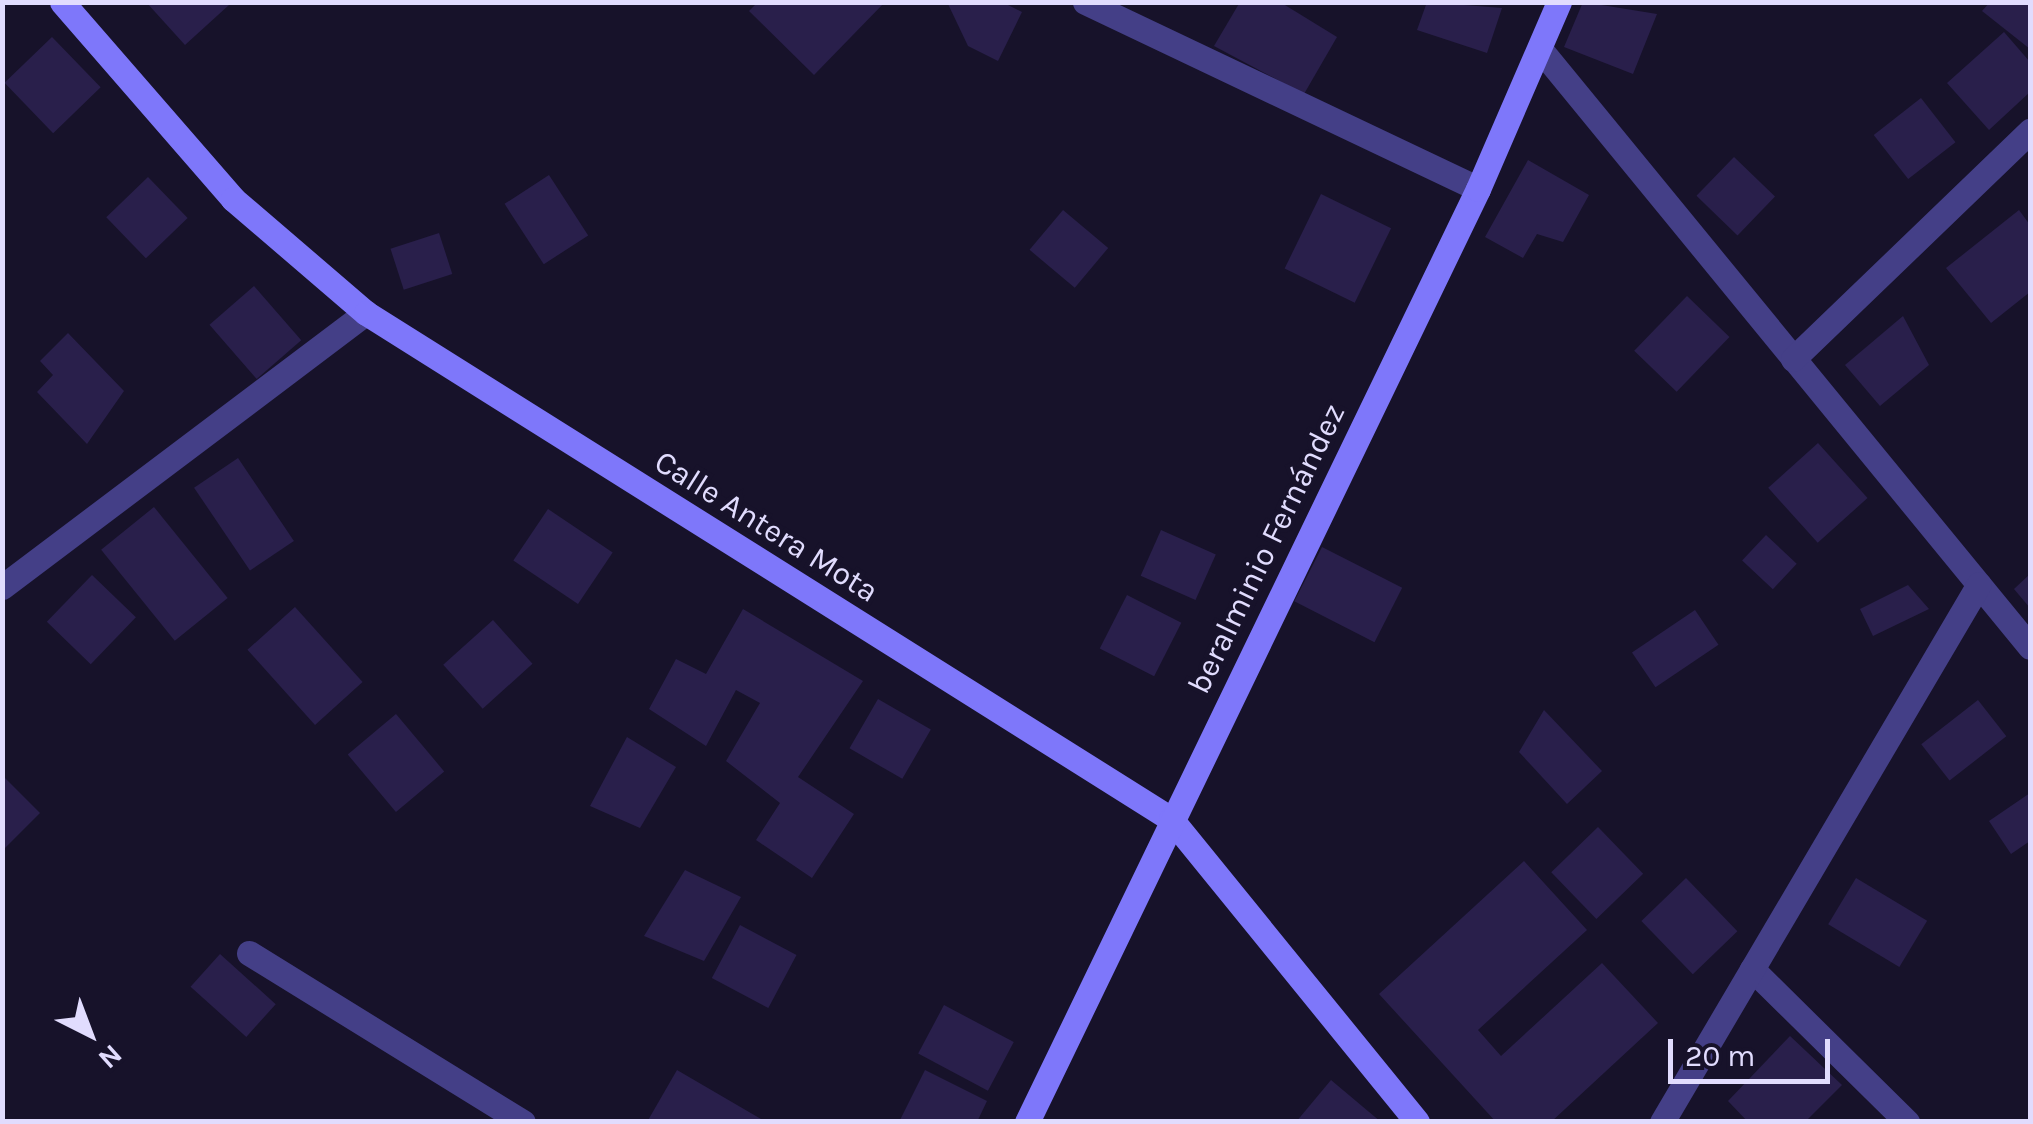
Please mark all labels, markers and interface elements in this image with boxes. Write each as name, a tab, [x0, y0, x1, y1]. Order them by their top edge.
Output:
street label: beralminio Fernández	[1180, 398, 1354, 700]
street label: Calle Antera Mota	[647, 443, 885, 611]
north arrow	[40, 984, 140, 1084]
scale bar	[1673, 1019, 1836, 1081]
text: N	[92, 1038, 129, 1076]
text: 20 m	[1685, 1038, 1755, 1074]

